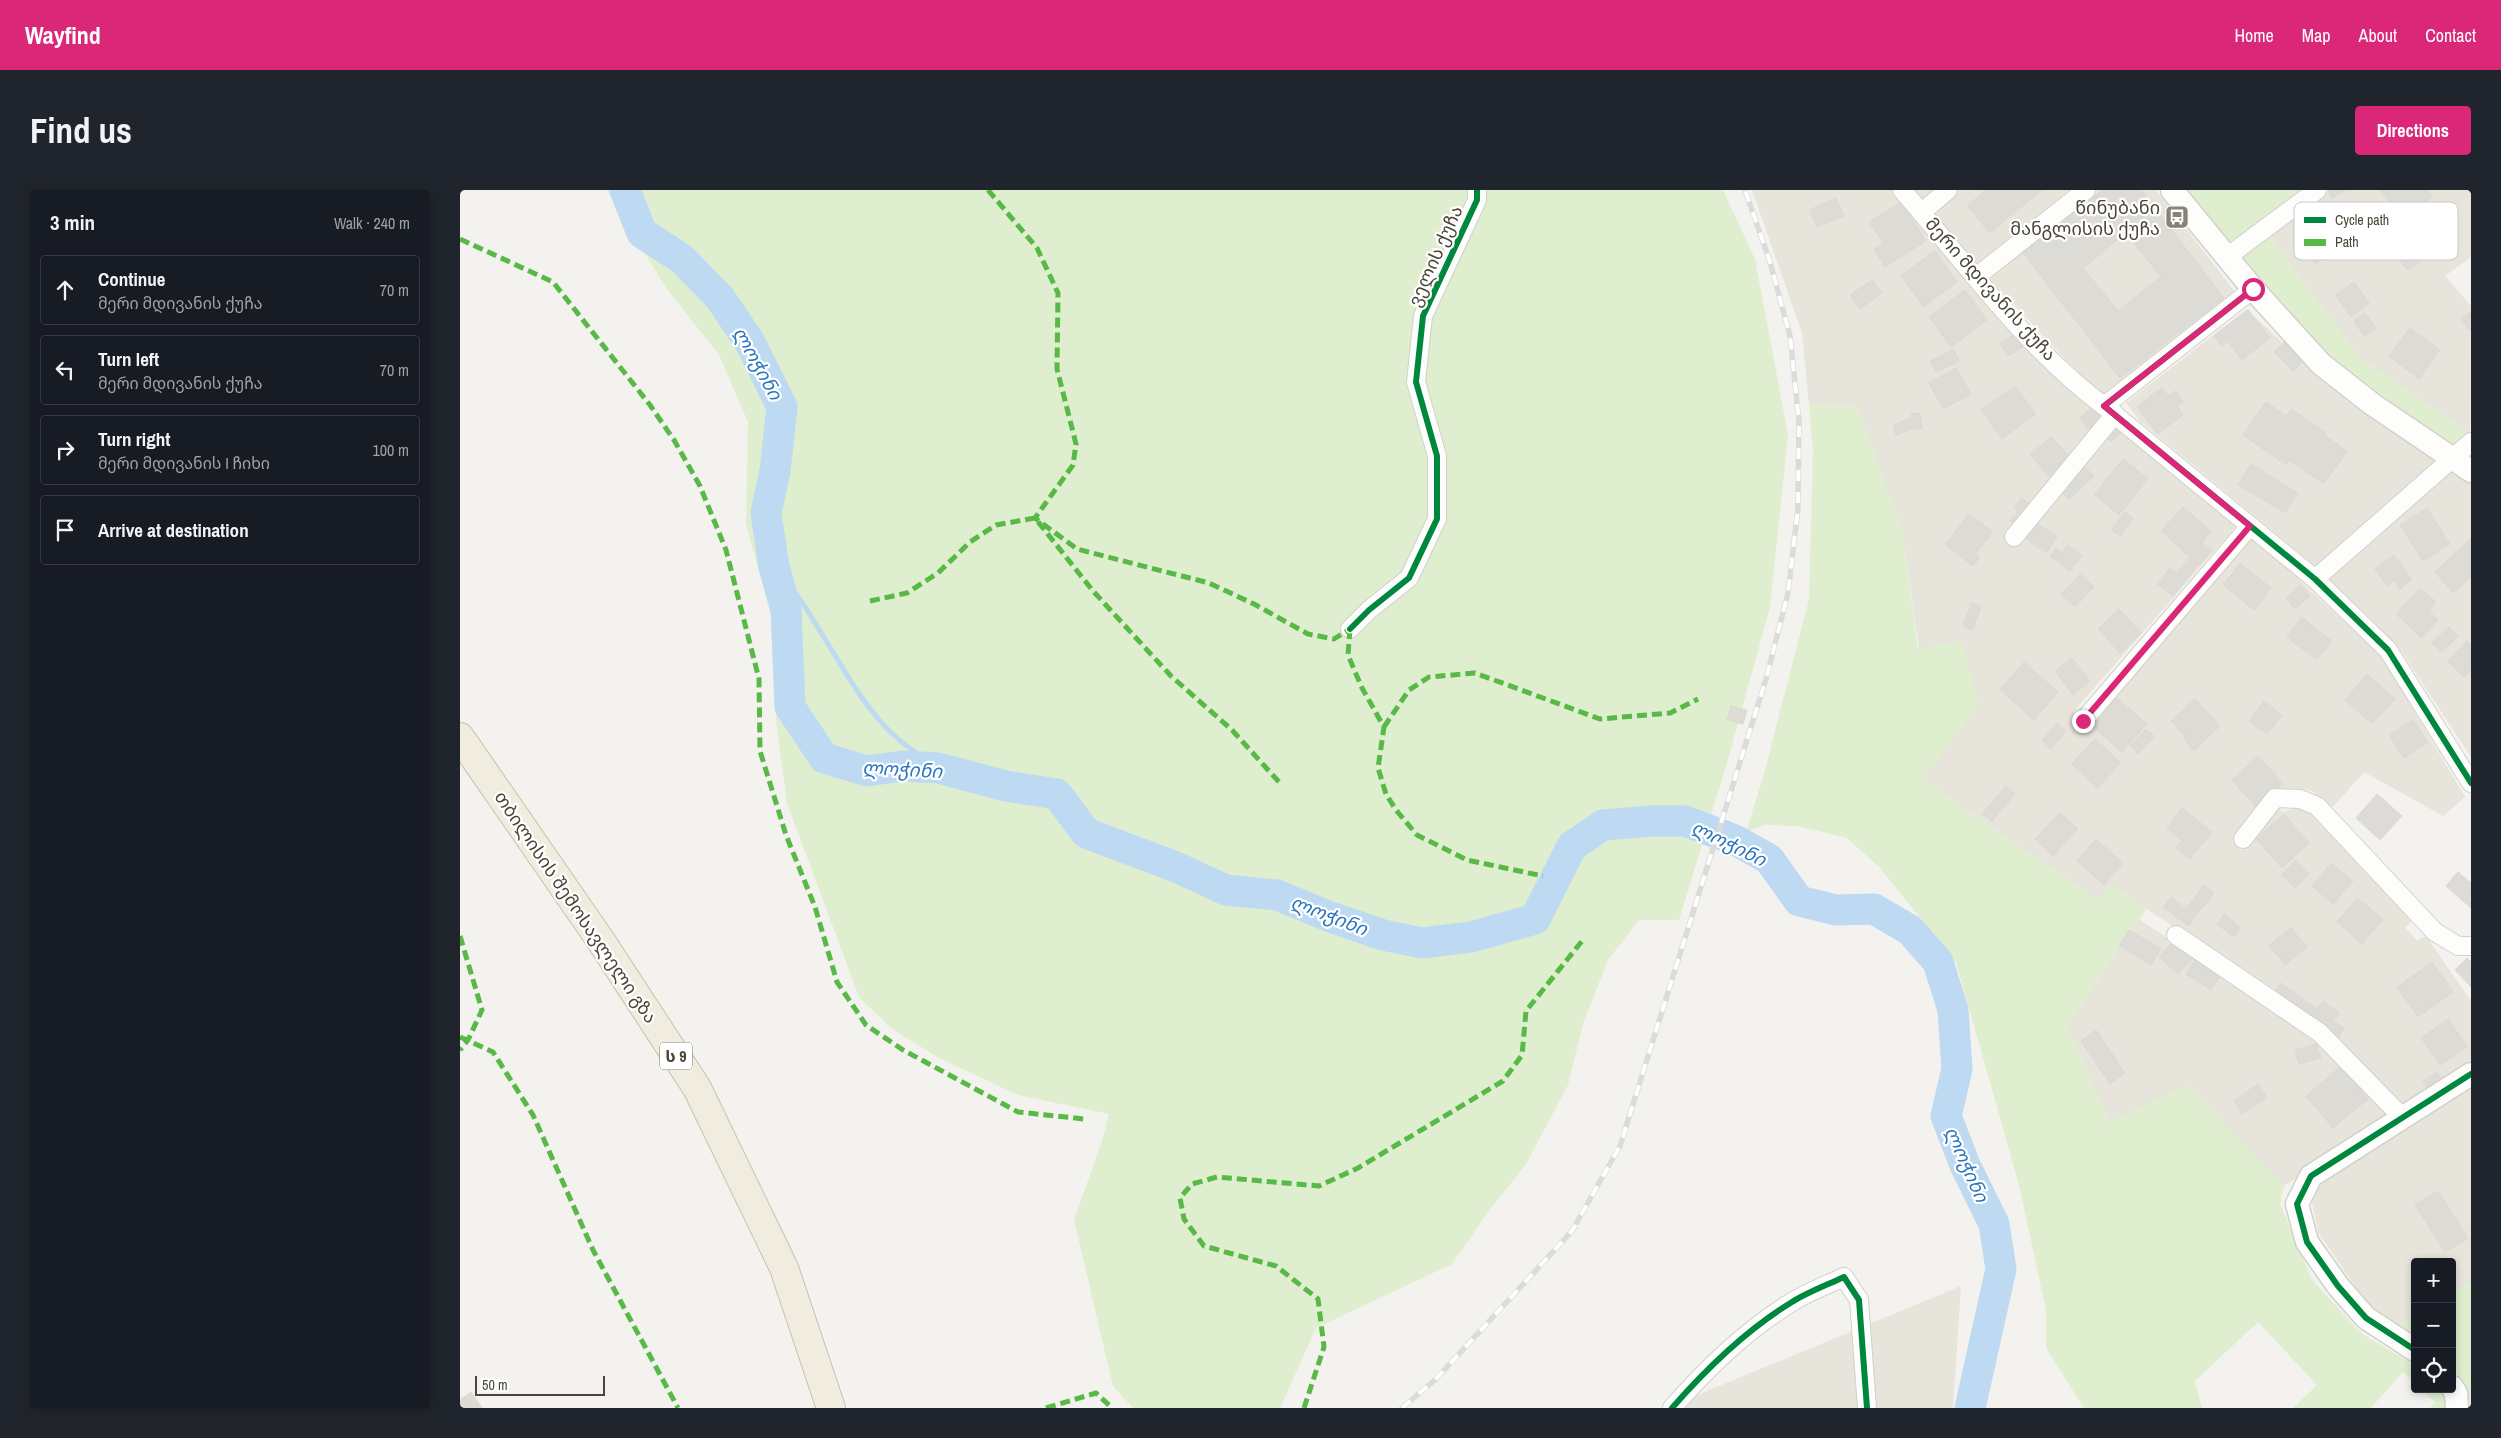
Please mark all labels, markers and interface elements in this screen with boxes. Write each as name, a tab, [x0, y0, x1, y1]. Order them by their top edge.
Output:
text: Wayfind	[25, 19, 101, 51]
text: Home	[2234, 23, 2274, 48]
text: Map	[2302, 23, 2331, 48]
text: About	[2359, 23, 2397, 48]
text: Contact	[2425, 23, 2476, 48]
button: Directions	[2355, 106, 2471, 155]
text: Find us	[30, 107, 132, 154]
place label: წინუბანი მანგლისის ქუჩა	[2010, 195, 2160, 241]
street label: ველის ქუჩა	[1402, 202, 1468, 310]
legend	[2294, 202, 2458, 260]
bus stop icon: წინუბანი მანგლისის ქუჩა	[2164, 204, 2190, 230]
text: 3 min	[50, 208, 95, 237]
text: Cycle path	[2335, 211, 2389, 229]
text: Walk · 240 m	[334, 212, 410, 234]
street label: მერი მდივანის ქუჩა	[1920, 212, 2062, 366]
text: Path	[2335, 233, 2359, 251]
text: Continue	[98, 266, 166, 292]
icon: ahead	[51, 276, 79, 304]
route start	[2242, 278, 2265, 301]
text: 70 m	[380, 279, 409, 301]
text: მერი მდივანის ქუჩა	[98, 292, 263, 314]
water label: ლოჭინი	[727, 322, 789, 405]
text: Turn left	[98, 346, 159, 372]
icon: left	[51, 356, 79, 384]
text: 70 m	[380, 359, 409, 381]
text: მერი მდივანის ქუჩა	[98, 372, 263, 394]
text: Turn right	[98, 426, 170, 452]
icon: right	[51, 436, 79, 464]
text: 100 m	[373, 439, 409, 461]
text: მერი მდივანის I ჩიხი	[98, 452, 270, 474]
icon: arrive	[51, 516, 79, 544]
text: Arrive at destination	[98, 517, 249, 543]
route end	[2072, 710, 2095, 733]
water label: ლოჭინი	[861, 754, 944, 784]
street label: თბილისის შემოსავლელი გზა	[489, 786, 663, 1028]
water label: ლოჭინი	[1687, 814, 1772, 873]
water label: ლოჭინი	[1287, 889, 1372, 942]
road number: ს 9	[660, 1042, 692, 1069]
water label: ლოჭინი	[1939, 1122, 1996, 1207]
map controls	[2411, 1258, 2456, 1393]
button: +	[2411, 1258, 2456, 1303]
button: −	[2411, 1303, 2456, 1348]
button: locate	[2411, 1348, 2456, 1393]
scale bar	[475, 1373, 605, 1396]
text: 50 m	[482, 1376, 508, 1394]

